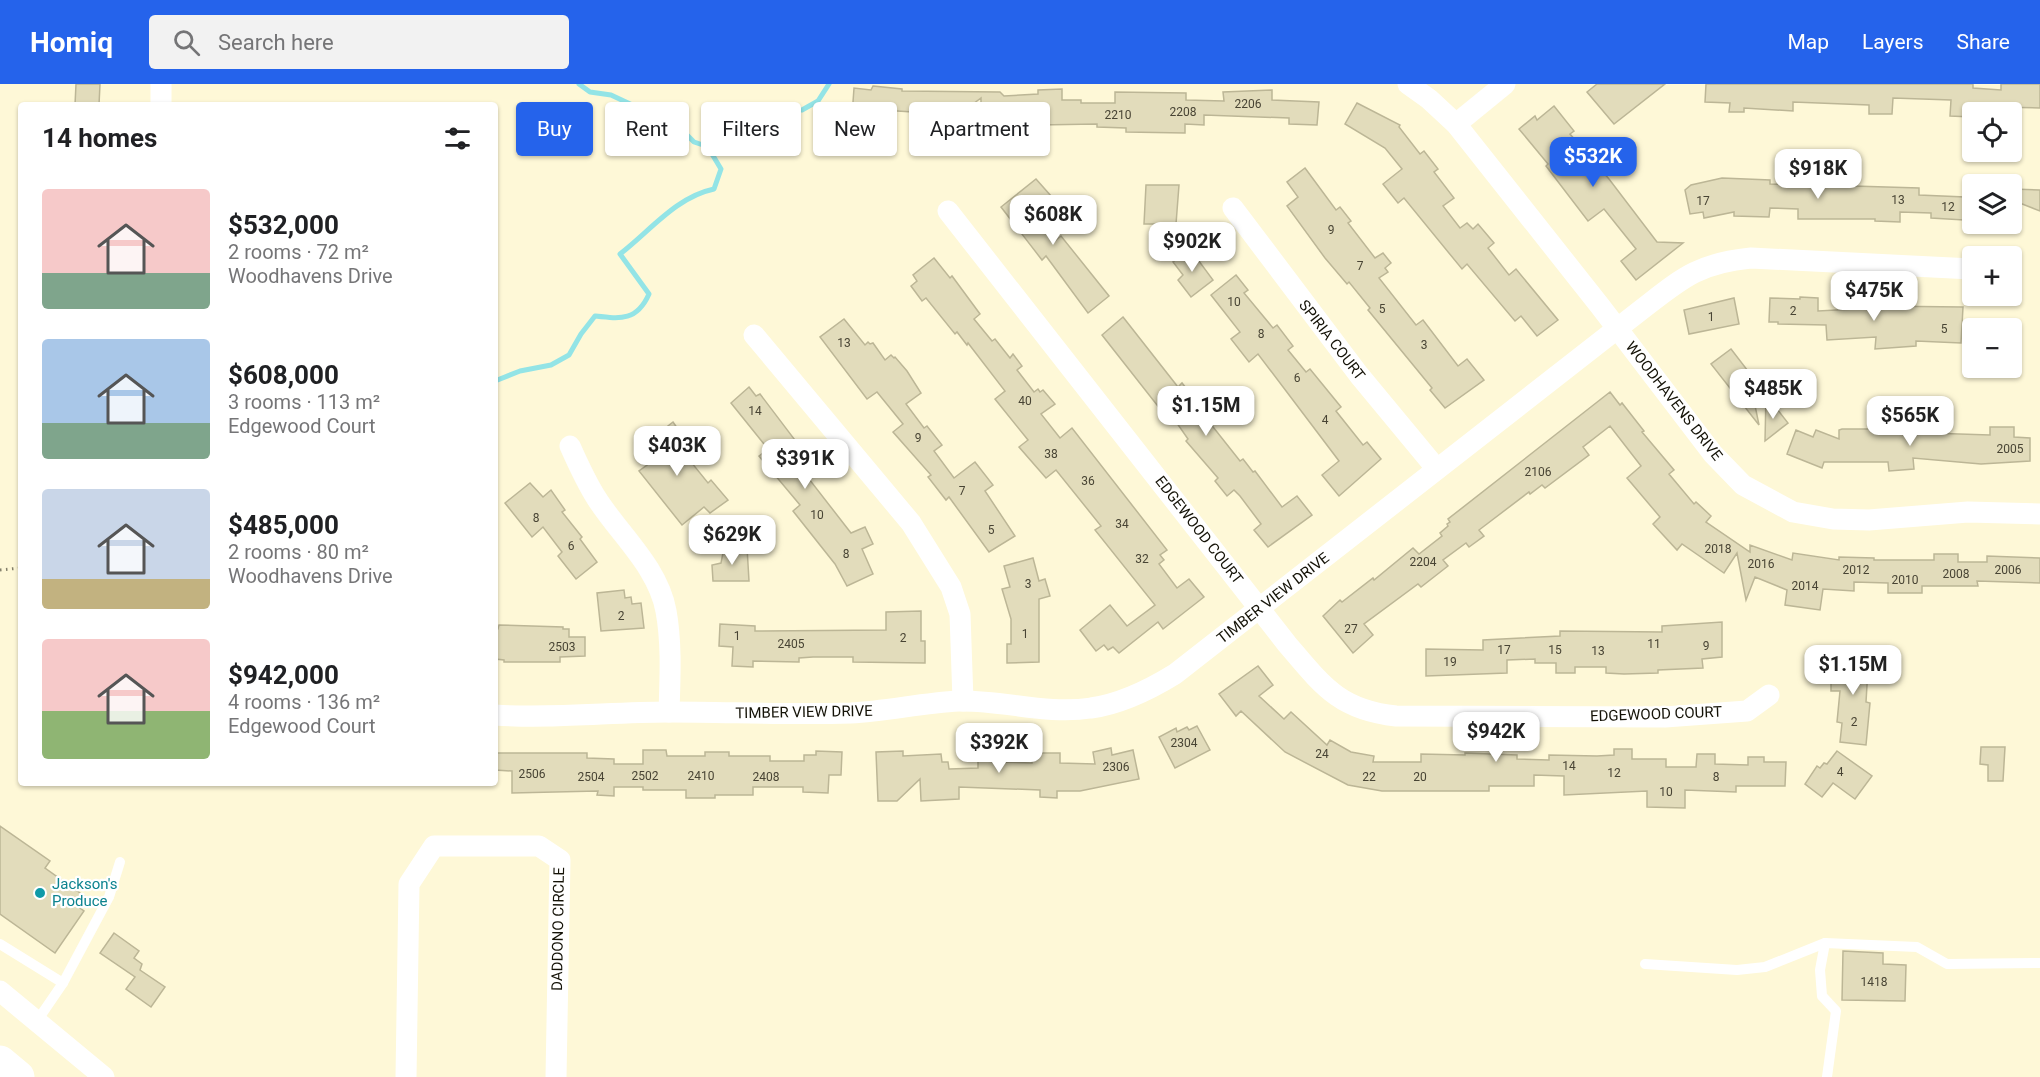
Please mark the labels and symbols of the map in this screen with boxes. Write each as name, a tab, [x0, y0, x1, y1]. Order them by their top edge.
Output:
house number: 2206	[1235, 97, 1262, 111]
house number: 2208	[1170, 105, 1197, 119]
house number: 2210	[1105, 108, 1132, 122]
pin: $532K	[1551, 137, 1635, 188]
pin: $918K	[1776, 149, 1860, 200]
house number: 13	[1891, 193, 1905, 207]
house number: 17	[1696, 194, 1710, 208]
pin: $608K	[1011, 195, 1095, 246]
house number: 12	[1941, 200, 1955, 214]
pin: $902K	[1150, 222, 1234, 273]
house number: 9	[1328, 223, 1334, 237]
house number: 7	[1357, 259, 1364, 273]
pin: $475K	[1832, 271, 1916, 322]
house number: 10	[1227, 295, 1241, 309]
street label: SPIRIA COURT	[1295, 296, 1369, 384]
house number: 5	[1379, 302, 1386, 316]
house number: 2	[1790, 304, 1797, 318]
house number: 1	[1708, 310, 1714, 324]
house number: 5	[1941, 322, 1948, 336]
house number: 8	[1258, 327, 1265, 341]
house number: 13	[837, 336, 851, 350]
house number: 3	[1421, 338, 1427, 352]
street label: WOODHAVENS DRIVE	[1622, 338, 1726, 465]
pin: $485K	[1731, 369, 1815, 420]
house number: 6	[1294, 371, 1301, 385]
pin: $1.15M	[1157, 386, 1255, 437]
house number: 40	[1018, 394, 1032, 408]
pin: $565K	[1868, 396, 1952, 447]
house number: 14	[748, 404, 762, 418]
house number: 4	[1322, 413, 1329, 427]
pin: $403K	[635, 426, 719, 477]
house number: 9	[915, 431, 921, 445]
pin: $391K	[763, 439, 847, 490]
house number: 2005	[1997, 442, 2024, 456]
house number: 38	[1044, 447, 1058, 461]
house number: 2106	[1525, 465, 1552, 479]
street label: EDGEWOOD COURT	[1151, 472, 1247, 588]
house number: 36	[1081, 474, 1095, 488]
house number: 7	[959, 484, 966, 498]
house number: 10	[810, 508, 824, 522]
house number: 8	[533, 511, 540, 525]
pin: $629K	[690, 515, 774, 566]
house number: 34	[1115, 517, 1129, 531]
house number: 5	[988, 523, 995, 537]
house number: 6	[568, 539, 575, 553]
house number: 2018	[1705, 542, 1732, 556]
house number: 8	[843, 547, 850, 561]
street label: TIMBER VIEW DRIVE	[1213, 548, 1333, 647]
house number: 32	[1135, 552, 1149, 566]
house number: 2204	[1410, 555, 1437, 569]
house number: 2016	[1748, 557, 1775, 571]
house number: 2012	[1843, 563, 1870, 577]
house number: 2006	[1995, 563, 2022, 577]
house number: 2008	[1943, 567, 1970, 581]
house number: 2010	[1892, 573, 1919, 587]
house number: 3	[1025, 577, 1031, 591]
house number: 2014	[1792, 579, 1819, 593]
house number: 2	[618, 609, 625, 623]
house number: 27	[1344, 622, 1358, 636]
house number: 1	[1022, 627, 1028, 641]
house number: 1	[734, 629, 740, 643]
house number: 2	[900, 631, 907, 645]
house number: 2405	[778, 637, 805, 651]
house number: 11	[1647, 637, 1661, 651]
house number: 9	[1703, 639, 1709, 653]
house number: 2503	[549, 640, 575, 654]
house number: 17	[1497, 643, 1511, 657]
house number: 15	[1548, 643, 1562, 657]
house number: 13	[1591, 644, 1605, 658]
pin: $1.15M	[1804, 645, 1902, 696]
house number: 19	[1443, 655, 1457, 669]
street label: TIMBER VIEW DRIVE	[735, 702, 873, 722]
street label: EDGEWOOD COURT	[1590, 703, 1722, 725]
pin: $942K	[1454, 712, 1538, 763]
house number: 2	[1851, 715, 1858, 729]
pin: $392K	[957, 723, 1041, 774]
house number: 2304	[1171, 736, 1198, 750]
house number: 24	[1315, 747, 1329, 761]
house number: 14	[1562, 759, 1576, 773]
house number: 2306	[1103, 760, 1130, 774]
house number: 4	[1837, 765, 1844, 779]
house number: 12	[1607, 766, 1621, 780]
house number: 2506	[519, 767, 546, 781]
house number: 2502	[632, 769, 659, 783]
house number: 2410	[688, 769, 715, 783]
house number: 2504	[578, 770, 605, 784]
house number: 2408	[753, 770, 780, 784]
house number: 22	[1362, 770, 1376, 784]
house number: 20	[1413, 770, 1427, 784]
house number: 8	[1713, 770, 1720, 784]
house number: 10	[1659, 785, 1673, 799]
street label: DADDONO CIRCLE	[548, 867, 568, 991]
place label: Jackson's Produce	[52, 875, 118, 910]
marker: Jackson's Produce	[33, 886, 47, 900]
house number: 1418	[1861, 975, 1888, 989]

